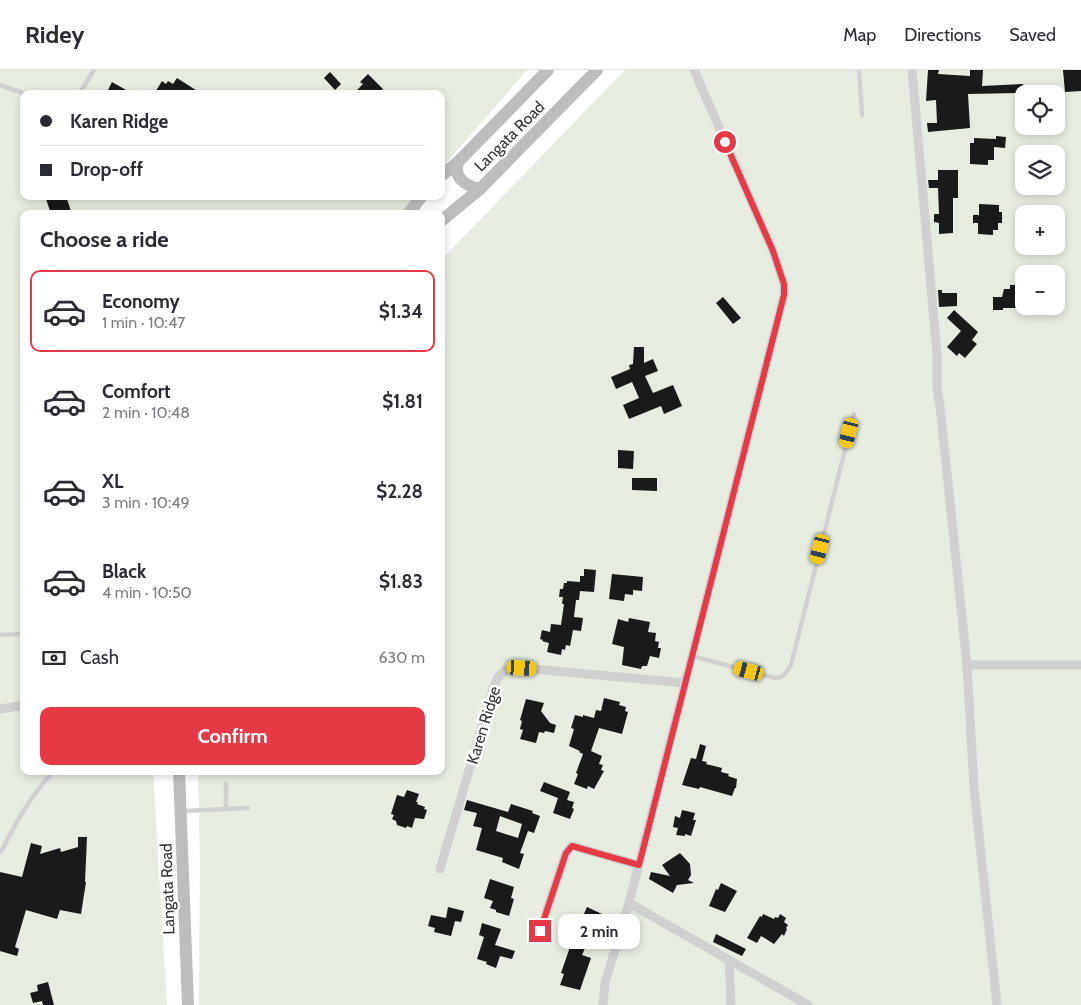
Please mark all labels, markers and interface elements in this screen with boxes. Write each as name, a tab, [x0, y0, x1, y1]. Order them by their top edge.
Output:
text: Ridey	[25, 20, 84, 49]
text: Map	[843, 24, 876, 46]
text: Directions	[904, 24, 981, 46]
text: Saved	[1009, 24, 1056, 46]
map controls	[1015, 85, 1065, 315]
button: locate	[1015, 85, 1065, 135]
street label: Langata Road	[470, 97, 548, 175]
text: Karen Ridge	[70, 110, 168, 133]
route start	[714, 131, 736, 153]
button: layers	[1015, 145, 1065, 195]
text: Drop-off	[70, 158, 143, 181]
button: +	[1015, 205, 1065, 255]
text: Choose a ride	[40, 226, 169, 253]
button: −	[1015, 265, 1065, 315]
icon: car	[42, 289, 87, 334]
text: Economy	[102, 290, 180, 313]
text: $1.34	[379, 300, 423, 323]
text: 1 min · 10:47	[102, 313, 185, 332]
icon: car	[42, 379, 87, 424]
text: Comfort	[102, 380, 171, 403]
text: $1.81	[382, 390, 423, 413]
text: 2 min · 10:48	[102, 403, 190, 422]
car	[838, 417, 859, 449]
icon: car	[42, 469, 87, 514]
text: XL	[102, 470, 123, 493]
text: $2.28	[376, 480, 423, 503]
text: 3 min · 10:49	[102, 493, 190, 512]
car	[809, 533, 830, 565]
icon: car	[42, 559, 87, 604]
text: Black	[102, 560, 146, 583]
text: $1.83	[379, 570, 423, 593]
text: 4 min · 10:50	[102, 583, 192, 602]
icon: cash	[40, 644, 68, 672]
text: Cash	[80, 646, 119, 669]
text: 630 m	[378, 648, 425, 667]
car	[506, 660, 537, 676]
car	[732, 660, 765, 682]
street label: Karen Ridge	[463, 684, 504, 766]
button: Confirm	[40, 707, 425, 765]
street label: Langata Road	[156, 843, 179, 935]
callout: 2 min	[558, 914, 640, 948]
route end	[529, 920, 551, 942]
text: 2 min	[580, 922, 618, 941]

